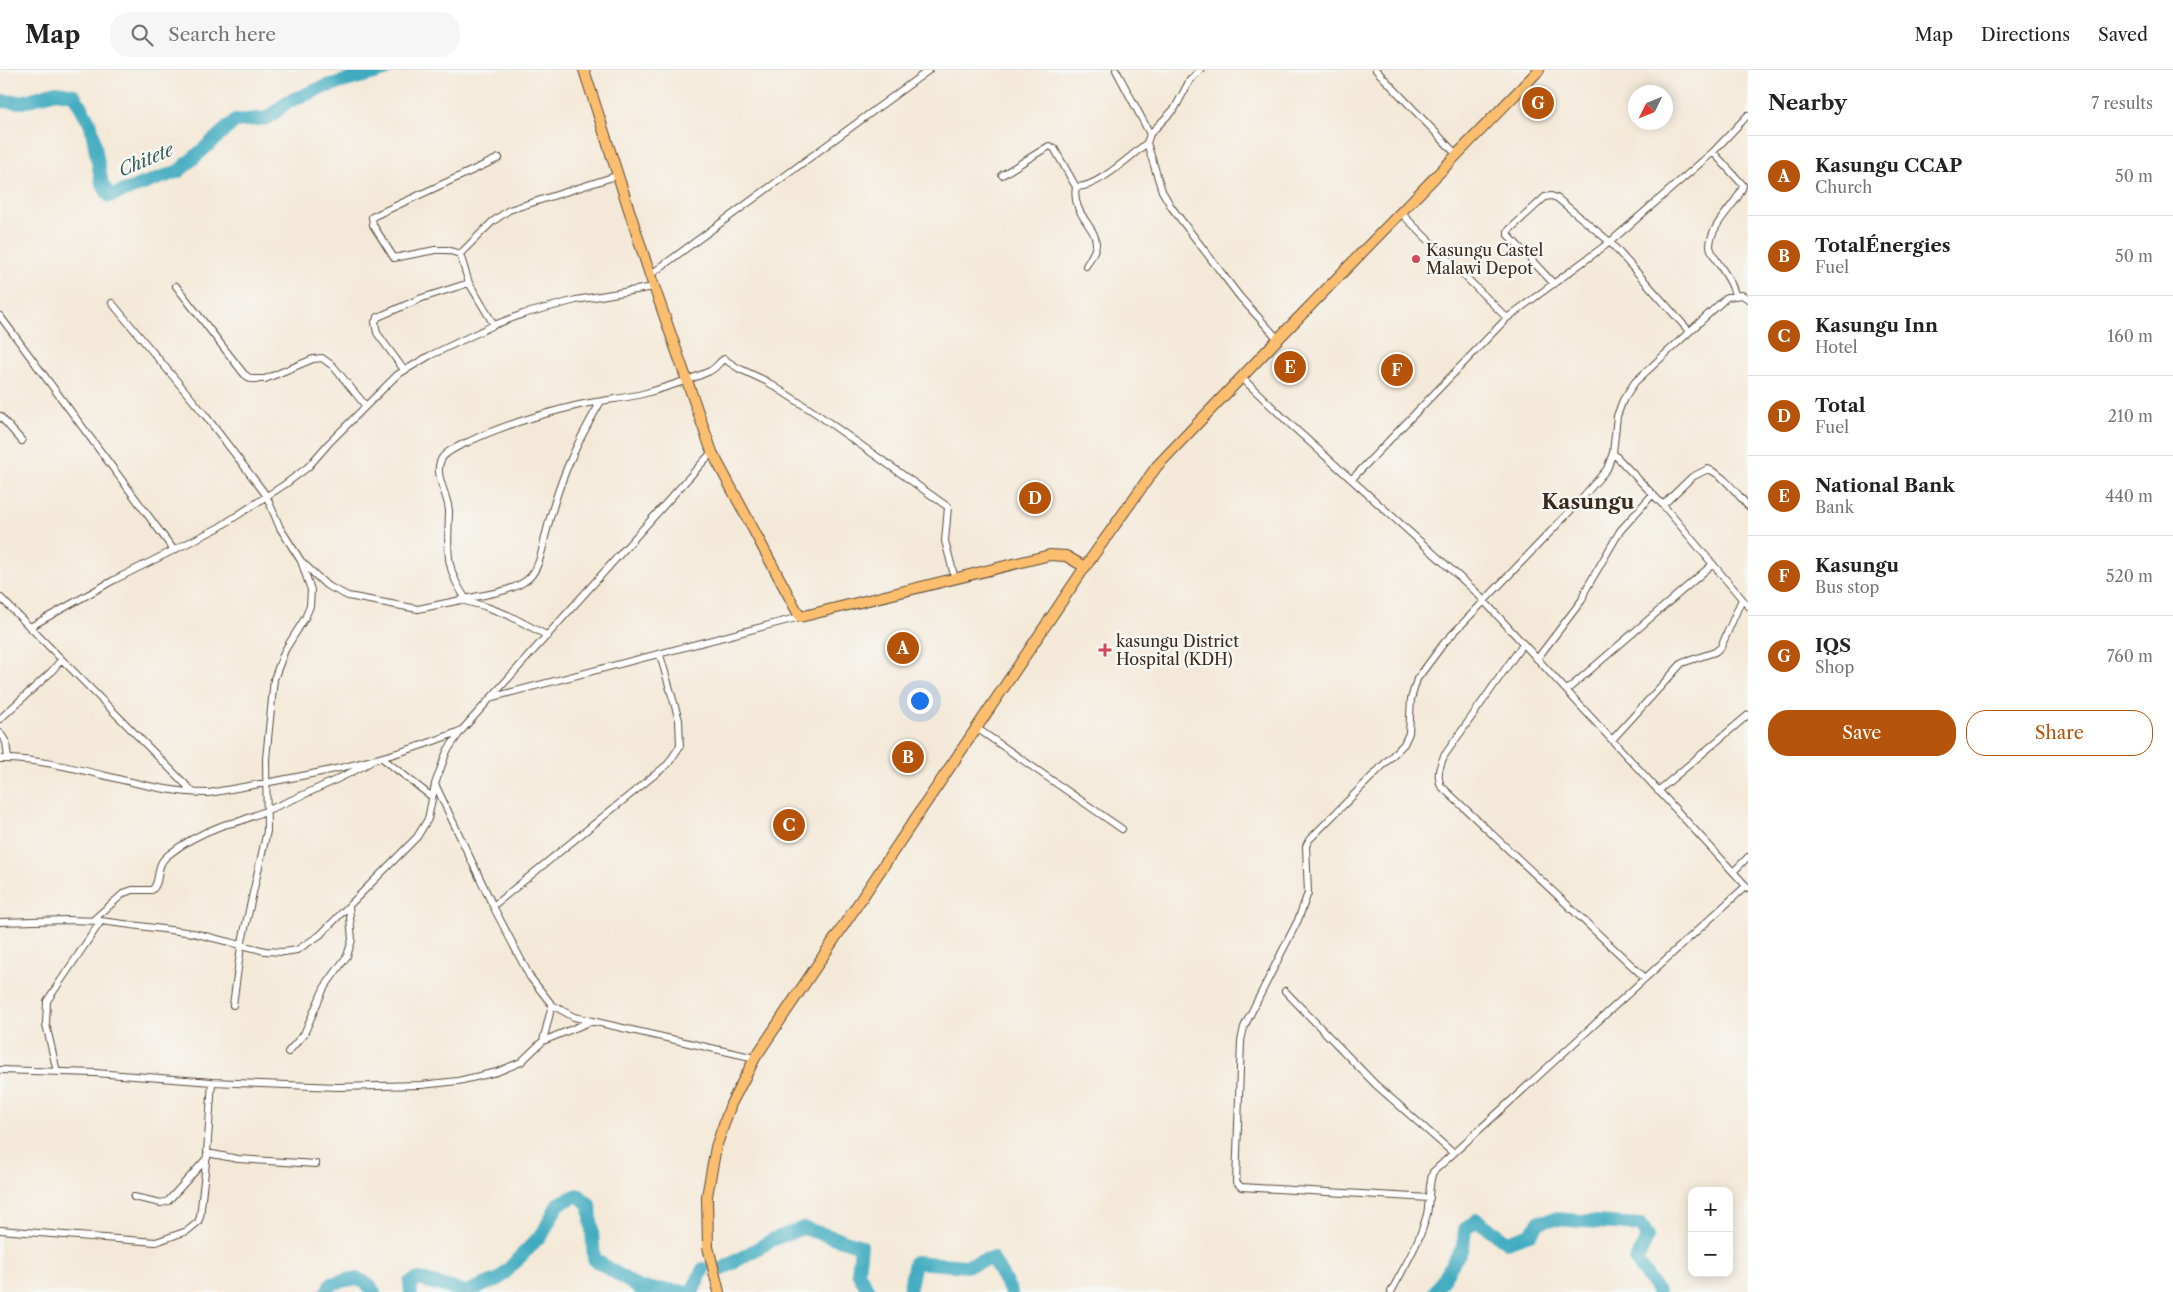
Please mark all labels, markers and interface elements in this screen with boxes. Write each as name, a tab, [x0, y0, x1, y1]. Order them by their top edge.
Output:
search box	[110, 12, 460, 57]
text: Map	[25, 20, 80, 49]
icon: search	[128, 21, 156, 49]
text: Search here	[168, 23, 276, 46]
text: Map	[1914, 24, 1953, 46]
text: Directions	[1981, 24, 2070, 46]
text: Saved	[2098, 24, 2148, 46]
pin: G	[1522, 84, 1554, 122]
north arrow	[1628, 85, 1673, 130]
text: Nearby	[1768, 90, 1847, 115]
text: 7 results	[2091, 93, 2153, 113]
water label: Chitete	[115, 138, 178, 181]
text: Kasungu CCAP	[1815, 154, 1962, 177]
text: A	[1778, 166, 1790, 186]
text: 50 m	[2115, 166, 2153, 186]
text: Church	[1815, 177, 1872, 197]
text: TotalÉnergies	[1815, 234, 1951, 257]
place label: Kasungu Castel Malawi Depot	[1426, 240, 1544, 278]
text: B	[1778, 246, 1790, 266]
text: 50 m	[2115, 246, 2153, 266]
marker: Kasungu Castel Malawi Depot	[1410, 253, 1422, 265]
text: Fuel	[1815, 257, 1849, 277]
text: Kasungu Inn	[1815, 314, 1938, 337]
text: C	[1778, 326, 1790, 346]
text: 160 m	[2108, 326, 2153, 346]
text: Hotel	[1815, 337, 1858, 357]
pin: E	[1274, 348, 1306, 386]
pin: F	[1381, 351, 1413, 389]
text: Total	[1815, 394, 1865, 417]
text: D	[1777, 406, 1791, 426]
text: 210 m	[2108, 406, 2153, 426]
text: Fuel	[1815, 417, 1849, 437]
text: National Bank	[1815, 474, 1955, 497]
pin: D	[1019, 479, 1051, 517]
text: E	[1778, 486, 1790, 506]
text: 440 m	[2105, 486, 2153, 506]
district label: Kasungu	[1541, 489, 1635, 514]
text: Bank	[1815, 497, 1854, 517]
text: Kasungu	[1815, 554, 1899, 577]
text: F	[1779, 566, 1789, 586]
text: 520 m	[2106, 566, 2153, 586]
text: Bus stop	[1815, 577, 1879, 597]
pin: A	[887, 629, 919, 667]
place label: kasungu District Hospital (KDH)	[1116, 631, 1239, 669]
text: IQS	[1815, 634, 1851, 657]
marker: kasungu District Hospital (KDH)	[1098, 643, 1112, 657]
text: G	[1777, 646, 1791, 666]
text: 760 m	[2107, 646, 2153, 666]
text: Shop	[1815, 657, 1854, 677]
your location	[907, 688, 933, 714]
button: Save	[1768, 710, 1956, 756]
button: Share	[1966, 710, 2153, 756]
pin: B	[892, 738, 924, 776]
pin: C	[773, 806, 805, 844]
map controls	[1688, 1187, 1733, 1277]
button: +	[1688, 1187, 1733, 1232]
button: −	[1688, 1232, 1733, 1277]

